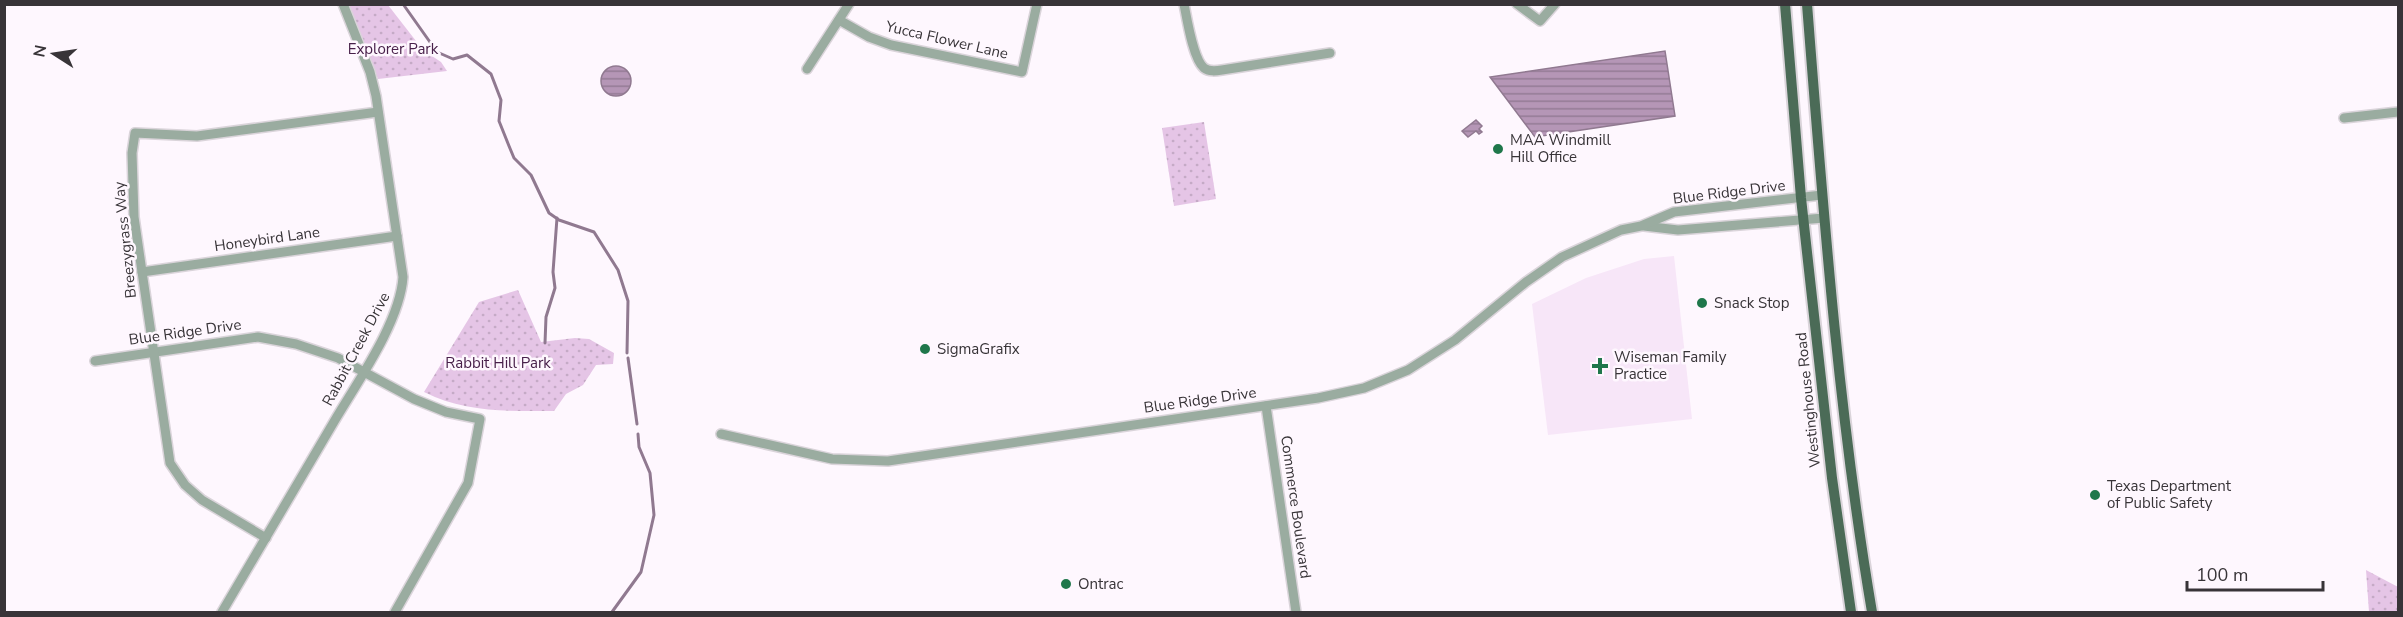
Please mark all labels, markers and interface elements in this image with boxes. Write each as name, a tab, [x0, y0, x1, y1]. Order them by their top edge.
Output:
street label: Yucca Flower Lane	[883, 16, 1010, 64]
north arrow	[24, 24, 84, 84]
park label: Explorer Park	[348, 39, 439, 59]
text: N	[28, 43, 52, 59]
place label: MAA Windmill Hill Office	[1510, 130, 1612, 167]
marker: MAA Windmill Hill Office	[1491, 142, 1505, 156]
street label: Blue Ridge Drive	[1672, 175, 1786, 209]
street label: Breezygrass Way	[109, 180, 141, 299]
street label: Honeybird Lane	[213, 222, 321, 256]
street label: Rabbit Creek Drive	[318, 289, 394, 409]
place label: Snack Stop	[1714, 293, 1790, 313]
marker: Snack Stop	[1695, 296, 1709, 310]
street label: Blue Ridge Drive	[128, 314, 243, 350]
street label: Westinghouse Road	[1791, 331, 1825, 469]
place label: SigmaGrafix	[937, 339, 1020, 359]
marker: SigmaGrafix	[918, 342, 932, 356]
place label: Wiseman Family Practice	[1614, 347, 1727, 384]
park label: Rabbit Hill Park	[445, 353, 551, 373]
marker: Wiseman Family Practice	[1591, 357, 1609, 375]
street label: Blue Ridge Drive	[1143, 382, 1258, 418]
street label: Commerce Boulevard	[1276, 434, 1316, 580]
place label: Texas Department of Public Safety	[2107, 476, 2232, 513]
marker: Texas Department of Public Safety	[2088, 488, 2102, 502]
scale bar	[2187, 554, 2324, 592]
text: 100 m	[2196, 563, 2248, 587]
place label: Ontrac	[1078, 574, 1124, 594]
marker: Ontrac	[1059, 577, 1073, 591]

